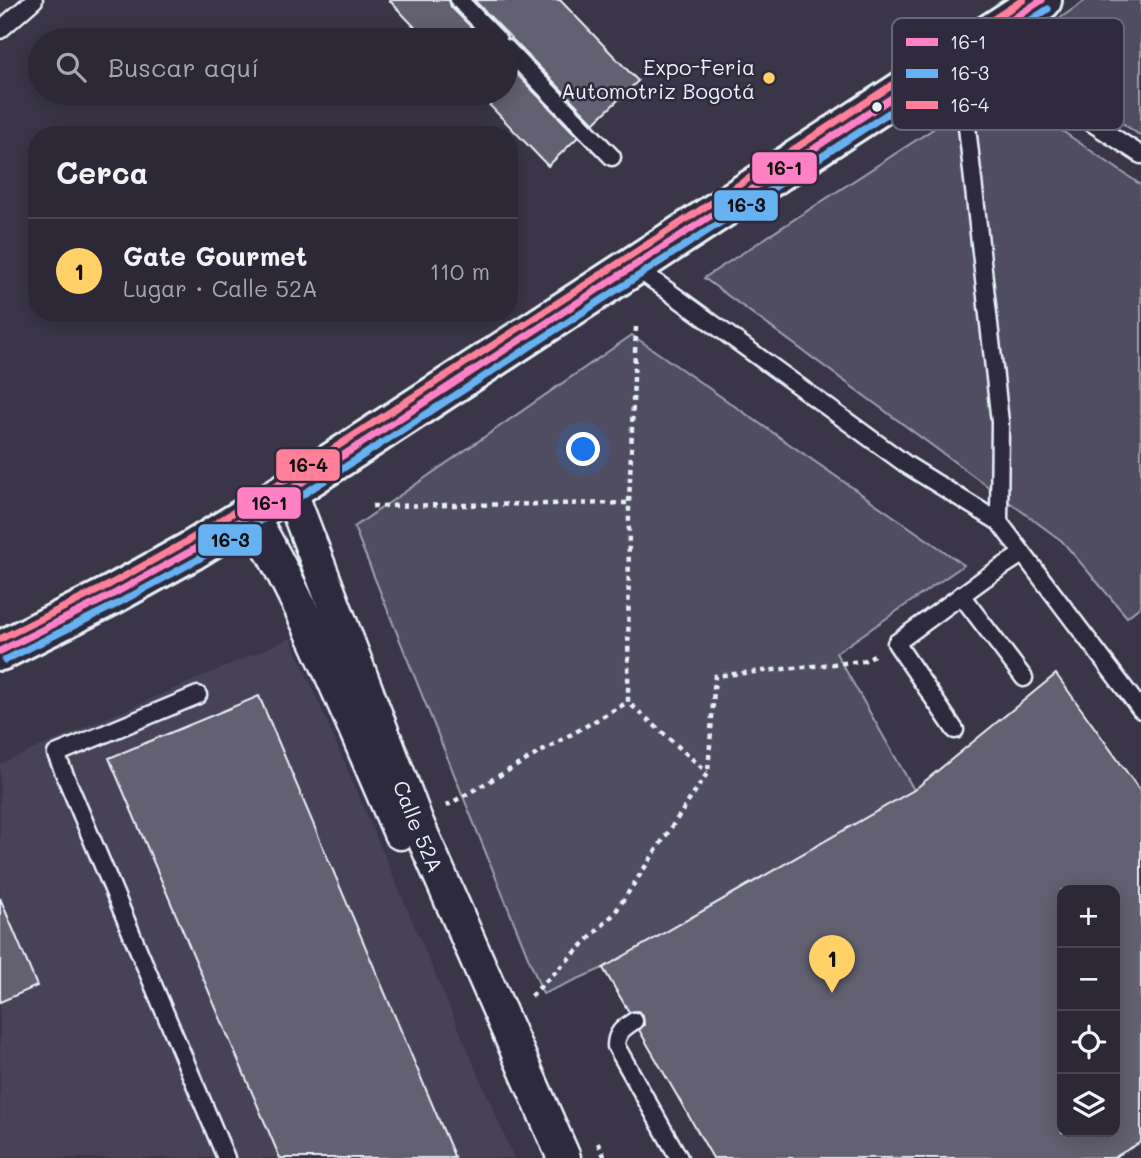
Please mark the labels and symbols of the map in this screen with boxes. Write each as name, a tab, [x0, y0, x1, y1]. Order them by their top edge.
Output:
legend	[892, 18, 1124, 130]
text: 16-1	[950, 29, 986, 54]
place label: Expo-Feria Automotriz Bogotá	[561, 53, 755, 104]
text: 16-3	[950, 60, 989, 85]
marker: Expo-Feria Automotriz Bogotá	[761, 70, 777, 86]
text: 16-4	[950, 92, 989, 117]
unlabelled marker	[870, 100, 884, 114]
line badge: 16-1	[751, 151, 818, 185]
text: 16-1	[766, 155, 802, 180]
line badge: 16-3	[713, 189, 779, 222]
text: 16-3	[726, 192, 766, 217]
your location	[566, 432, 600, 466]
line badge: 16-4	[275, 448, 341, 482]
text: 16-4	[288, 452, 328, 477]
line badge: 16-1	[236, 486, 302, 520]
text: 16-1	[251, 490, 287, 515]
line badge: 16-3	[197, 523, 263, 557]
text: 16-3	[210, 527, 250, 552]
street label: Calle 52A	[388, 776, 450, 876]
pin: 1	[809, 935, 855, 993]

